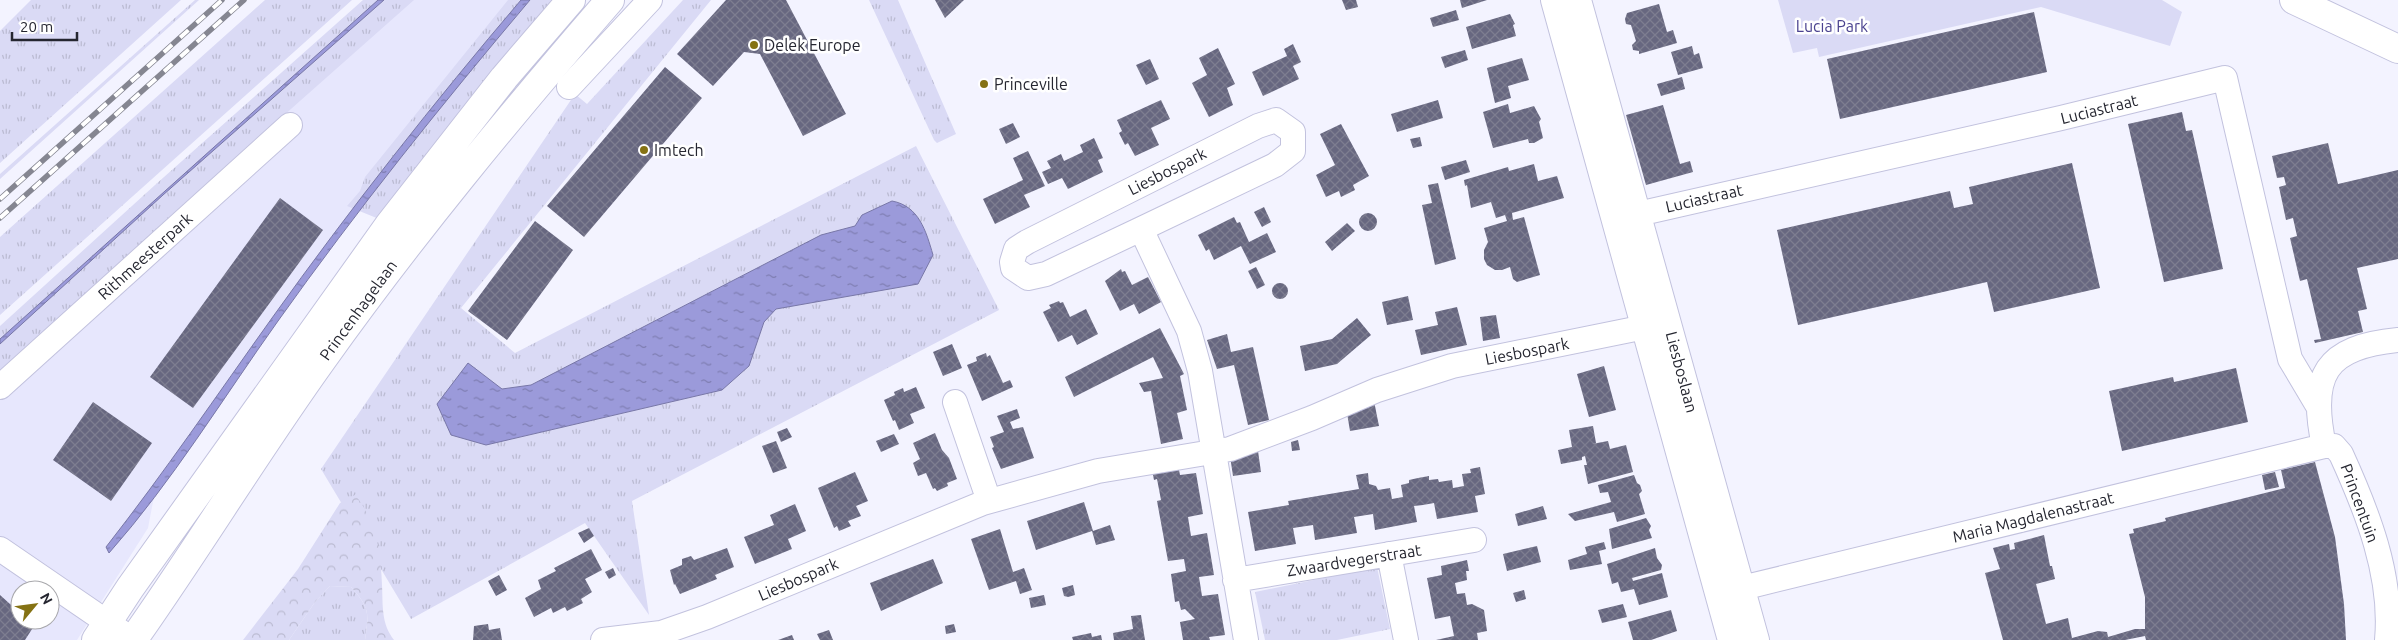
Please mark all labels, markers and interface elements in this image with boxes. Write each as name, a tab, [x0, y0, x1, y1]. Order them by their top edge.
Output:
scale bar	[12, 10, 78, 42]
park label: Lucia Park	[1796, 17, 1868, 35]
text: 20 m	[20, 18, 53, 35]
place label: Delek Europe	[764, 36, 861, 54]
marker: Delek Europe	[748, 39, 760, 51]
place label: Princeville	[994, 75, 1068, 93]
marker: Princeville	[978, 78, 990, 90]
street label: Luciastraat	[2059, 91, 2140, 127]
place label: Imtech	[654, 141, 704, 159]
marker: Imtech	[638, 144, 650, 156]
street label: Liesbospark	[1125, 144, 1209, 198]
street label: Luciastraat	[1664, 180, 1745, 216]
street label: Rithmeesterpark	[94, 209, 196, 303]
street label: Princenhagelaan	[316, 256, 400, 364]
street label: Liesboslaan	[1663, 329, 1701, 415]
street label: Liesbospark	[1483, 334, 1571, 368]
street label: Princentuin	[2337, 461, 2383, 545]
street label: Maria Magdalenastraat	[1951, 488, 2116, 546]
street label: Zwaardvegerstraat	[1286, 540, 1423, 580]
street label: Liesbospark	[755, 554, 841, 604]
north arrow	[10, 580, 60, 630]
text: N	[37, 590, 56, 607]

